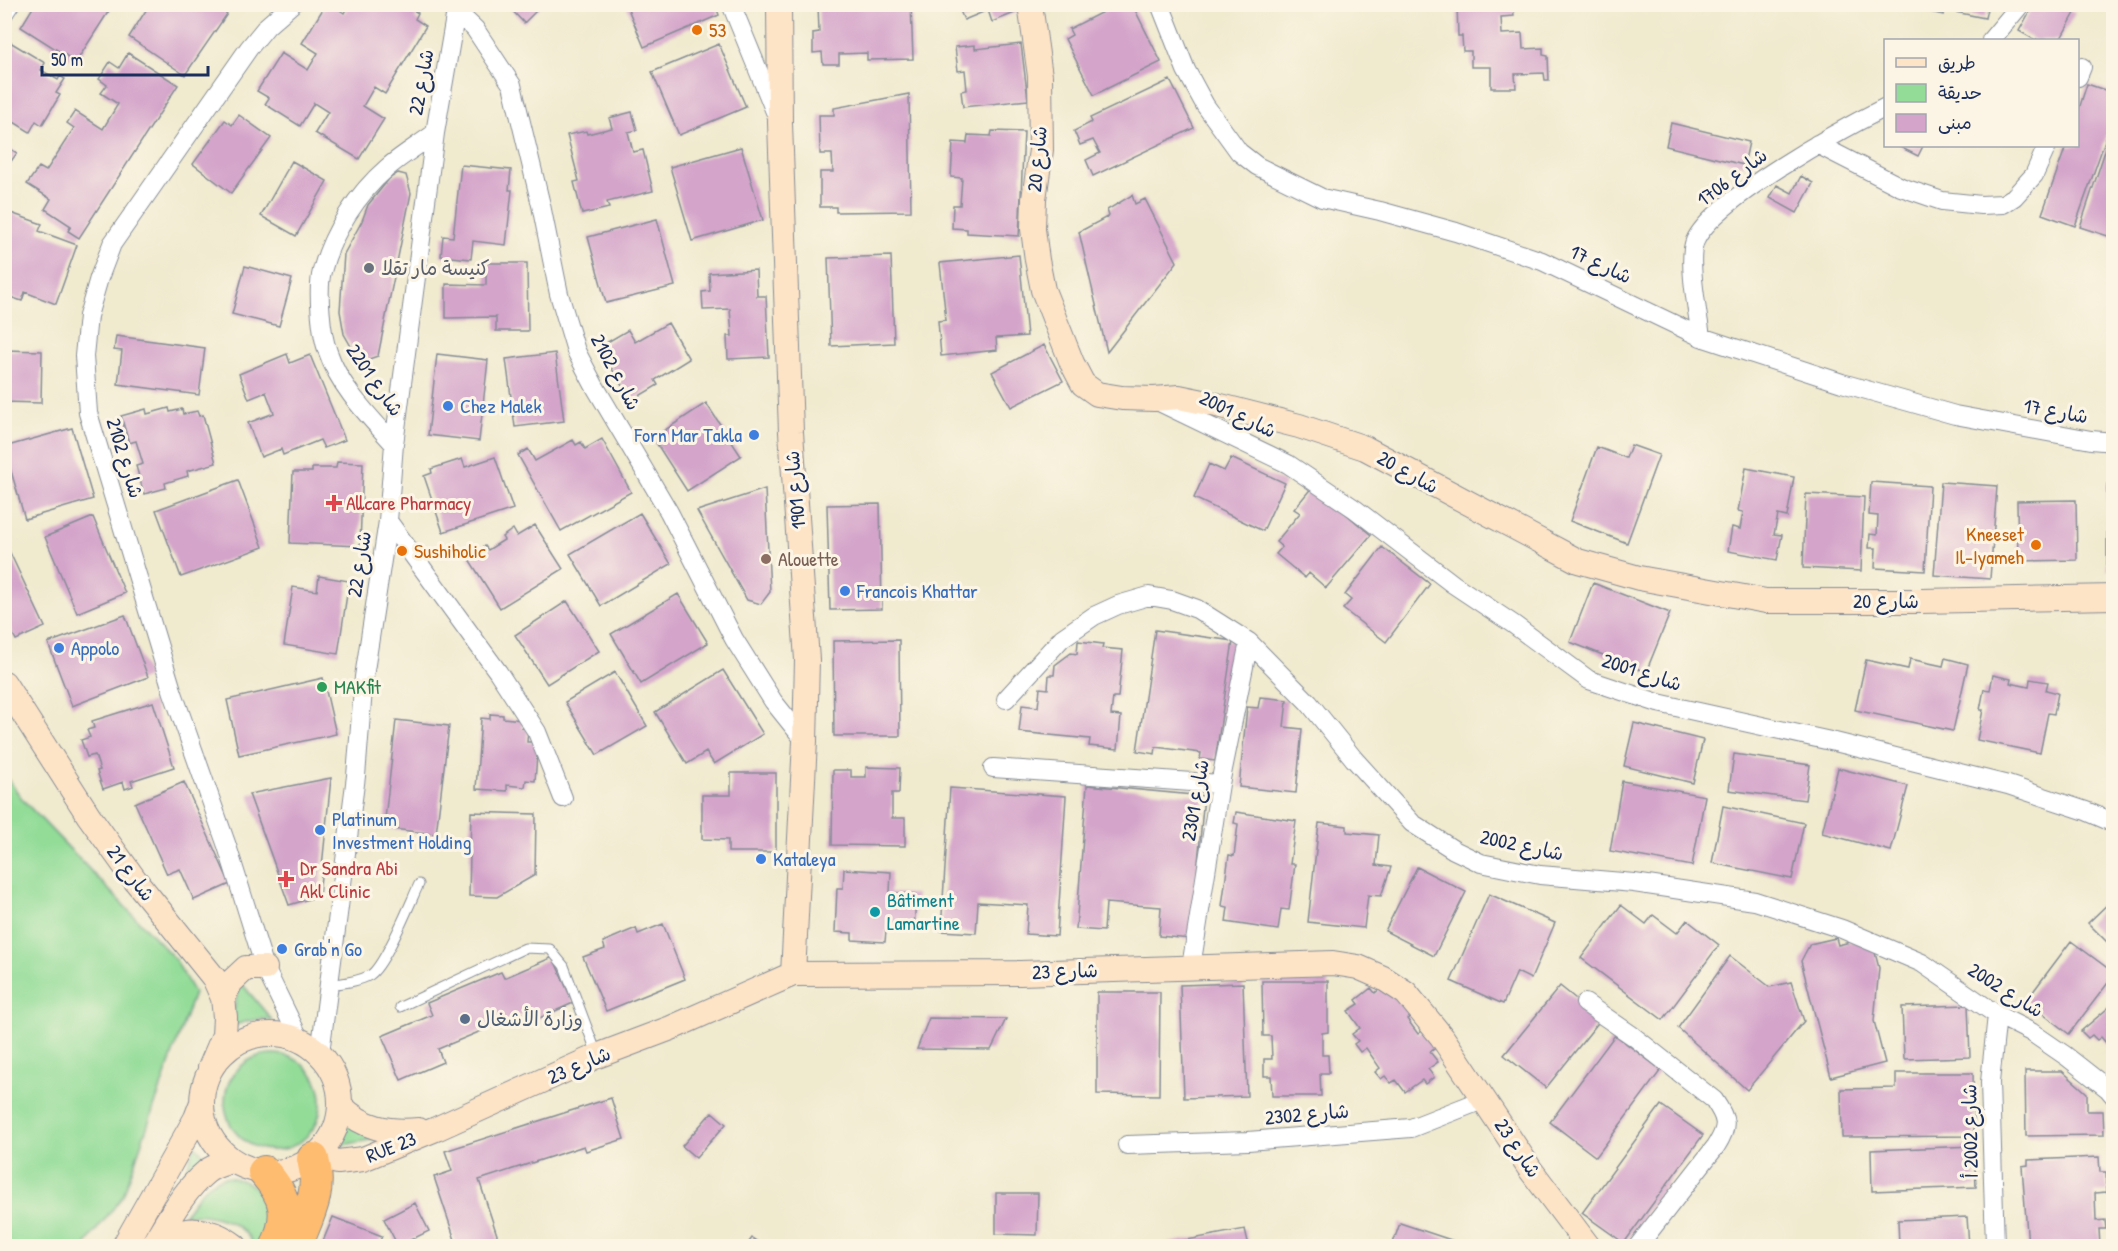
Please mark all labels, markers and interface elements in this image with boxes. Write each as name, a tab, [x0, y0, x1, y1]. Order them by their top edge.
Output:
place label: 53	[709, 16, 726, 43]
marker: 53	[690, 23, 704, 37]
scale bar	[42, 39, 208, 77]
legend	[1884, 39, 2079, 147]
text: 50 m	[51, 47, 83, 72]
street label: شارع 22	[401, 47, 441, 117]
text: طريق	[1938, 50, 1976, 75]
text: حديقة	[1938, 80, 1982, 105]
text: مبنى	[1938, 110, 1972, 135]
street label: شارع 20	[1020, 125, 1054, 193]
street label: شارع 1706	[1691, 141, 1773, 213]
street label: شارع 17	[1566, 238, 1636, 290]
place label: كنيسة مار تقلا	[381, 254, 490, 281]
marker: كنيسة مار تقلا	[362, 261, 376, 275]
street label: شارع 2102	[584, 329, 648, 415]
street label: شارع 2201	[340, 338, 410, 422]
street label: شارع 2001	[1195, 383, 1281, 445]
place label: Chez Malek	[460, 392, 542, 419]
street label: شارع 17	[2022, 392, 2090, 430]
marker: Chez Malek	[441, 399, 455, 413]
street label: شارع 2102	[100, 414, 150, 502]
place label: Forn Mar Takla	[633, 421, 742, 448]
marker: Forn Mar Takla	[747, 428, 761, 442]
street label: شارع 20	[1372, 444, 1444, 500]
street label: شارع 1901	[778, 450, 812, 530]
place label: Allcare Pharmacy	[346, 489, 471, 516]
marker: Allcare Pharmacy	[327, 496, 341, 510]
place label: Kneeset Il-Iyameh	[1955, 520, 2025, 570]
street label: شارع 22	[340, 529, 378, 599]
place label: Sushiholic	[414, 537, 486, 564]
marker: Kneeset Il-Iyameh	[2029, 538, 2043, 552]
marker: Sushiholic	[395, 544, 409, 558]
place label: Alouette	[778, 545, 839, 572]
marker: Alouette	[759, 552, 773, 566]
place label: Francois Khattar	[856, 577, 978, 604]
marker: Francois Khattar	[838, 584, 852, 598]
street label: شارع 20	[1853, 587, 1919, 615]
place label: Appolo	[71, 634, 119, 661]
marker: Appolo	[52, 641, 66, 655]
street label: شارع 2001	[1598, 646, 1686, 698]
place label: MAKfit	[334, 673, 382, 700]
marker: MAKfit	[315, 680, 329, 694]
street label: شارع 2301	[1174, 757, 1216, 843]
place label: Platinum Investment Holding	[332, 805, 471, 855]
marker: Platinum Investment Holding	[313, 823, 327, 837]
street label: شارع 2002	[1478, 823, 1566, 867]
street label: شارع 21	[100, 839, 162, 907]
place label: Kataleya	[773, 845, 836, 872]
marker: Kataleya	[754, 852, 768, 866]
place label: Dr Sandra Abi Akl Clinic	[300, 854, 398, 904]
marker: Dr Sandra Abi Akl Clinic	[277, 870, 295, 888]
place label: Bâtiment Lamartine	[887, 886, 960, 936]
marker: Bâtiment Lamartine	[868, 905, 882, 919]
place label: Grab'n Go	[294, 935, 362, 962]
marker: Grab'n Go	[275, 942, 289, 956]
street label: شارع 23	[1031, 956, 1099, 986]
street label: شارع 2002	[1963, 956, 2049, 1024]
place label: وزارة الأشغال	[477, 1005, 583, 1032]
marker: وزارة الأشغال	[458, 1012, 472, 1026]
street label: شارع 23	[543, 1039, 615, 1091]
street label: شارع 2002 أ	[1955, 1084, 1985, 1178]
street label: شارع 2302	[1264, 1096, 1350, 1132]
street label: شارع 23	[1488, 1113, 1548, 1183]
street label: RUE 23	[362, 1124, 420, 1169]

